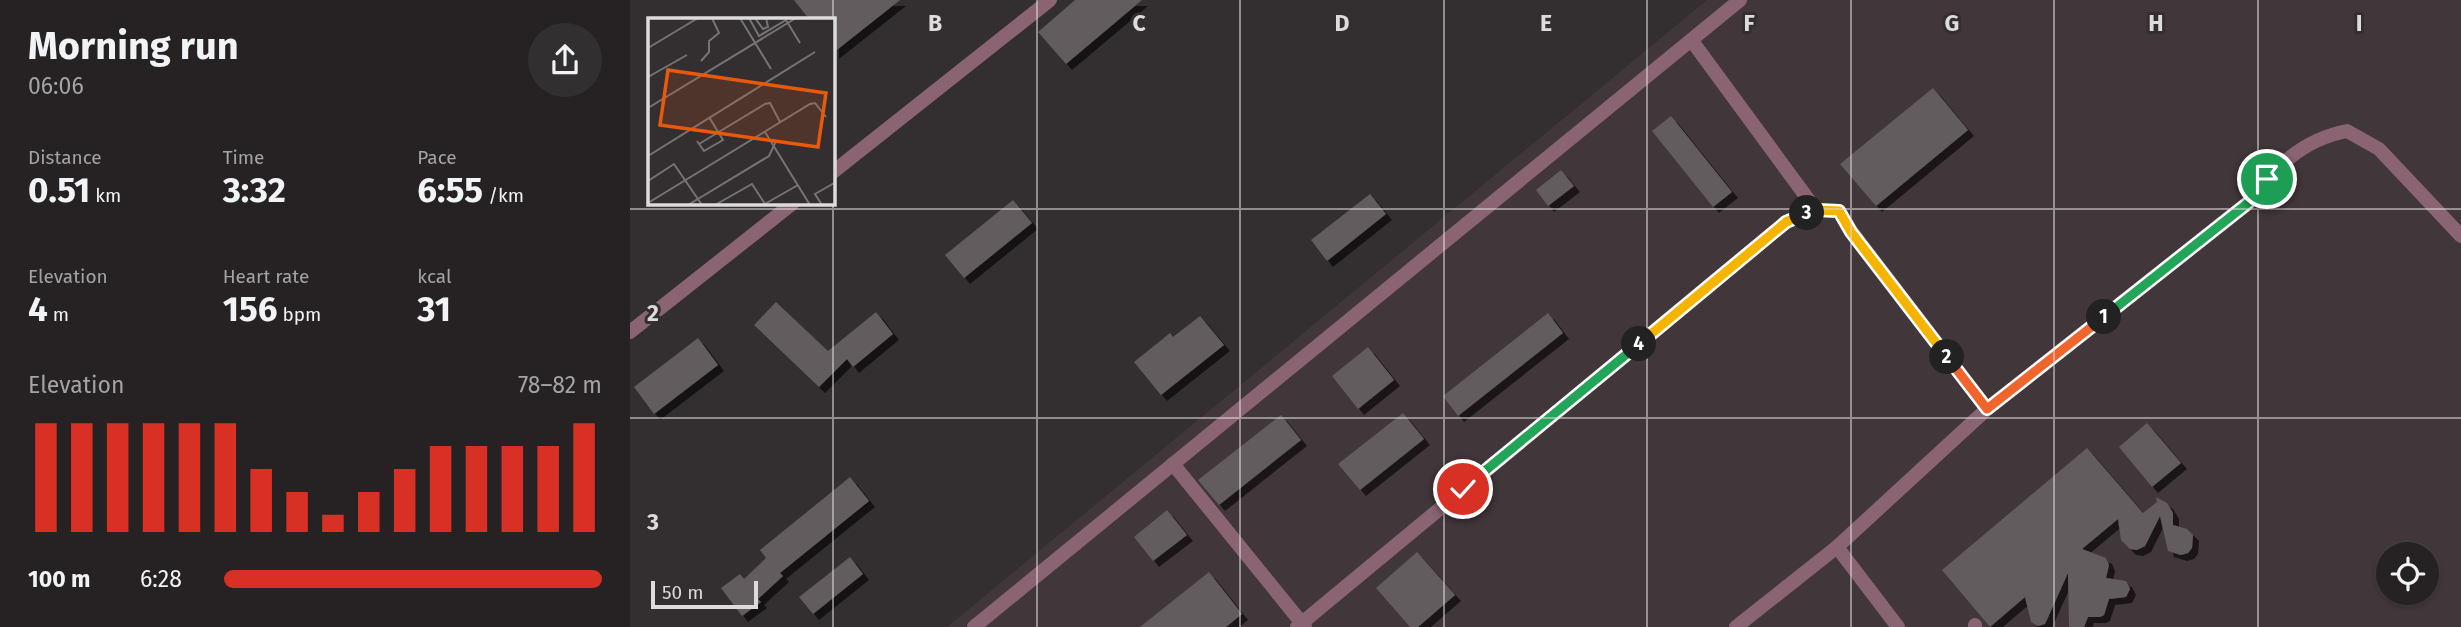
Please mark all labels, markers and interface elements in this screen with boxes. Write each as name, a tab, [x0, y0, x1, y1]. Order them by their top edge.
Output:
text: B	[928, 9, 942, 37]
text: C	[1132, 9, 1146, 37]
text: D	[1335, 9, 1350, 37]
text: E	[1540, 9, 1552, 37]
text: F	[1743, 9, 1755, 37]
text: G	[1945, 9, 1959, 37]
text: H	[2148, 9, 2164, 37]
text: I	[2356, 9, 2362, 37]
inset map	[648, 18, 835, 205]
text: Morning run	[28, 23, 239, 69]
button: share	[528, 23, 602, 97]
text: 06:06	[28, 72, 84, 100]
text: Distance	[28, 146, 102, 169]
text: Time	[223, 146, 264, 169]
text: Pace	[417, 146, 457, 169]
pin	[2237, 149, 2297, 209]
icon: arrive	[2248, 160, 2286, 198]
text: 0.51	[28, 169, 90, 211]
text: 3:32	[223, 169, 286, 211]
text: 6:55	[417, 169, 483, 211]
text: km	[90, 184, 121, 207]
text: /km	[483, 184, 524, 207]
pin: 3	[1790, 196, 1824, 230]
text: 3	[1802, 201, 1811, 224]
text: Elevation	[28, 265, 108, 288]
text: Heart rate	[223, 265, 309, 288]
text: kcal	[417, 265, 452, 288]
text: 4	[28, 288, 48, 330]
text: 156	[223, 288, 277, 330]
text: 31	[417, 288, 451, 330]
text: 2	[647, 299, 659, 327]
pin: 1	[2086, 300, 2122, 334]
text: m	[48, 303, 69, 326]
text: bpm	[277, 303, 321, 326]
text: 1	[2099, 305, 2108, 328]
pin: 4	[1622, 326, 1656, 362]
text: 4	[1633, 332, 1644, 355]
pin: 2	[1930, 340, 1964, 374]
text: 2	[1942, 345, 1951, 368]
text: Elevation	[28, 371, 124, 399]
text: 78–82 m	[518, 371, 602, 399]
pin	[1433, 459, 1493, 519]
icon: check	[1444, 470, 1482, 508]
text: 3	[646, 508, 659, 536]
map controls	[2376, 542, 2439, 605]
button: locate	[2376, 542, 2439, 605]
text: 100 m	[28, 565, 90, 593]
text: 6:28	[140, 565, 182, 593]
scale bar	[651, 578, 758, 610]
text: 50 m	[662, 581, 703, 604]

